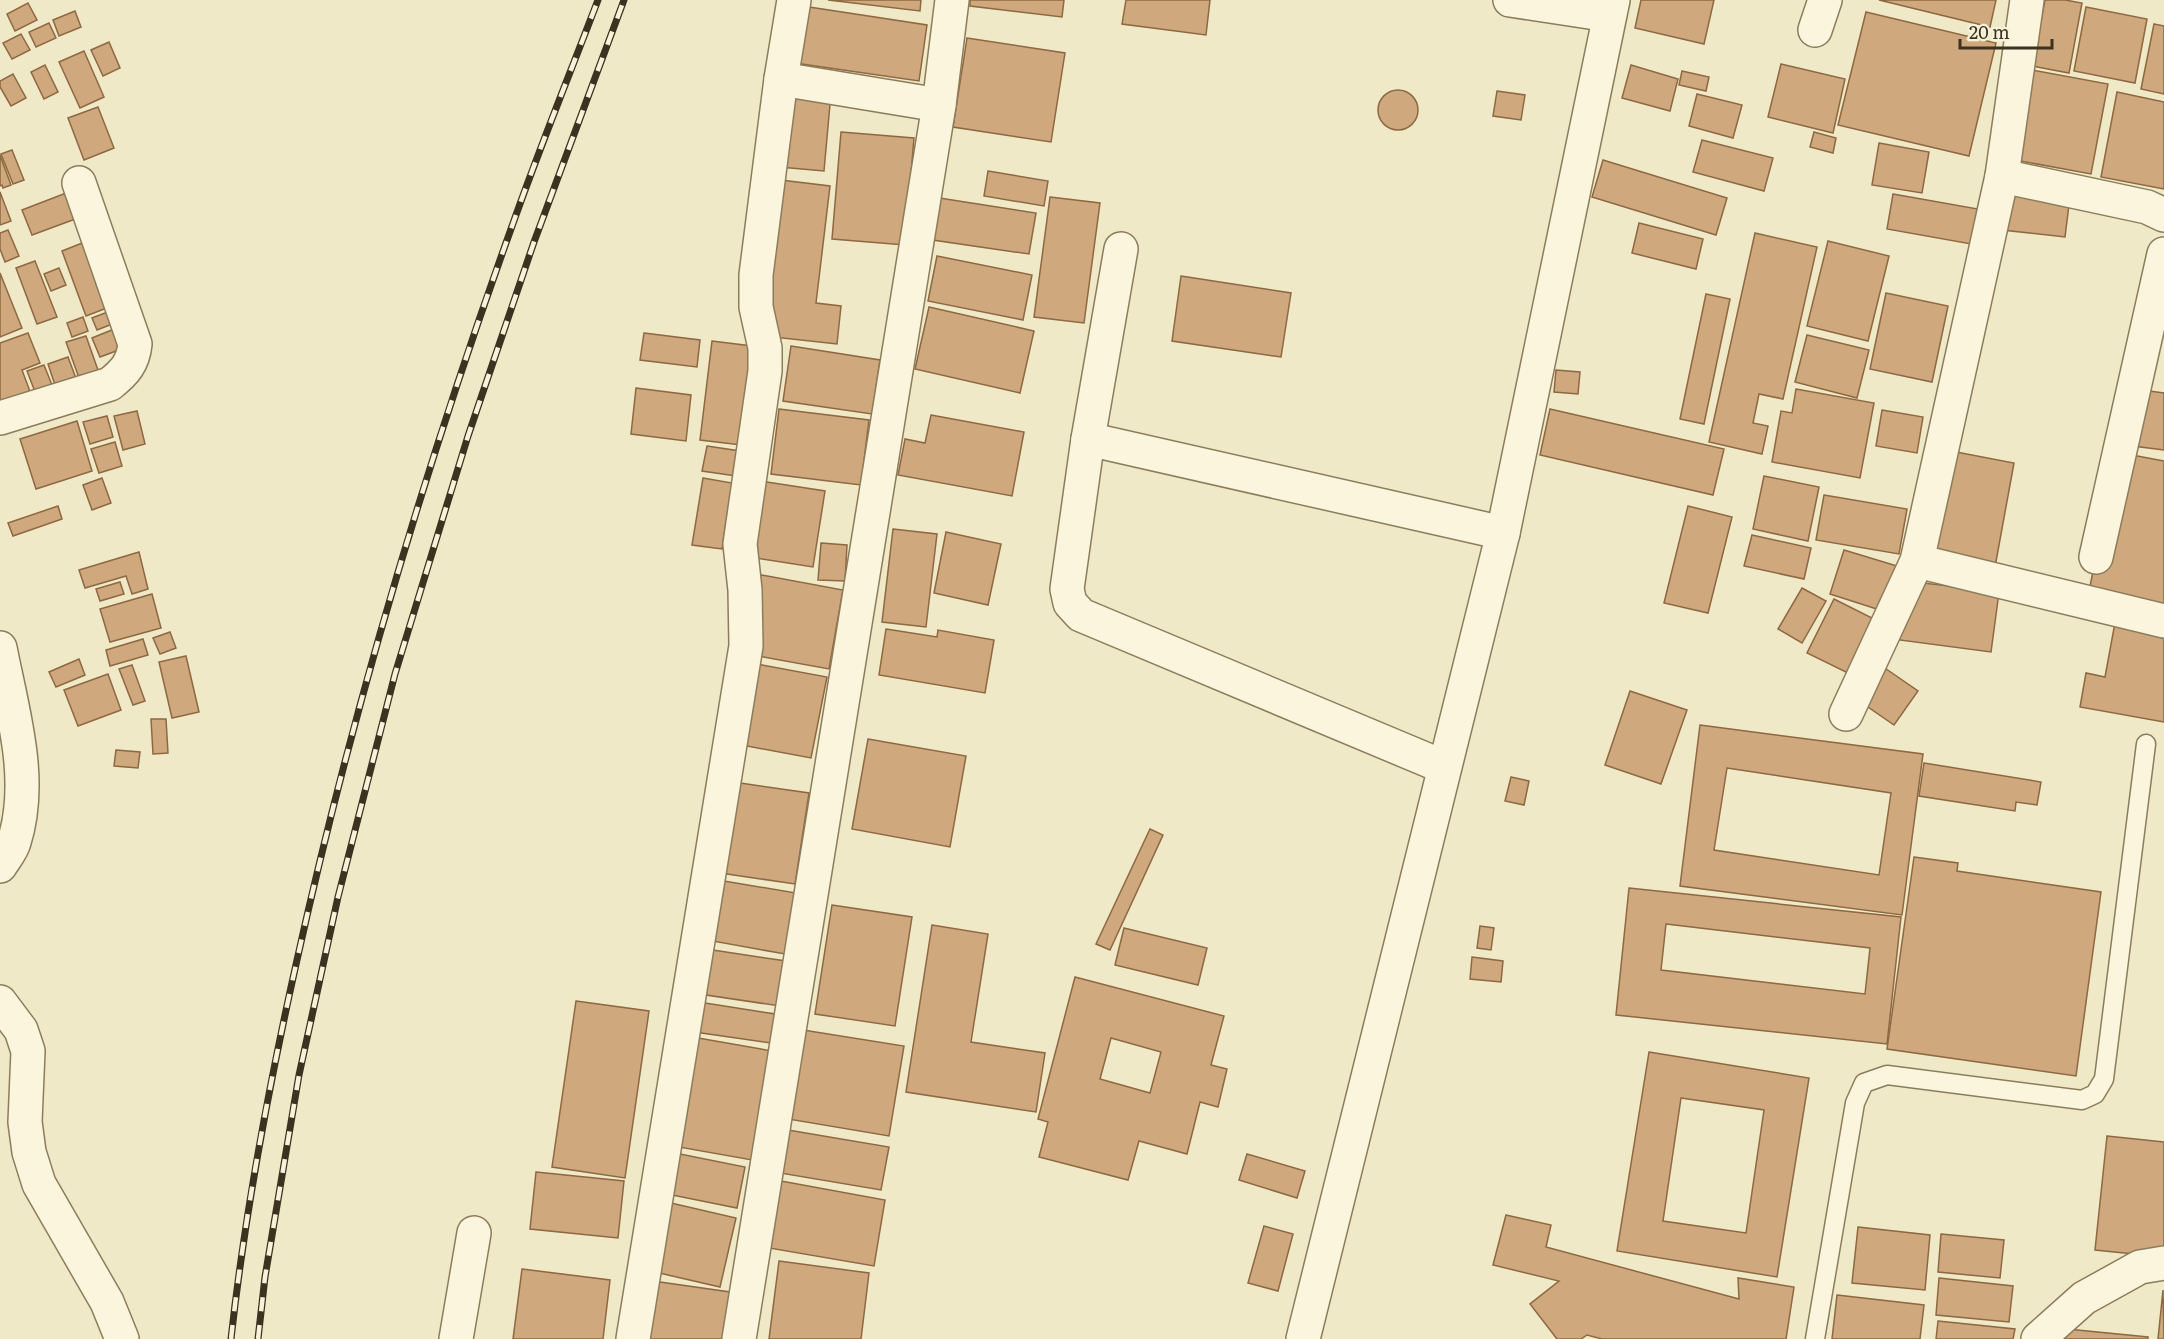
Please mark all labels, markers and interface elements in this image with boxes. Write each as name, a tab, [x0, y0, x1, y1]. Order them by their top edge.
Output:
scale bar	[1960, 12, 2052, 50]
text: 20 m	[1969, 18, 2010, 45]

